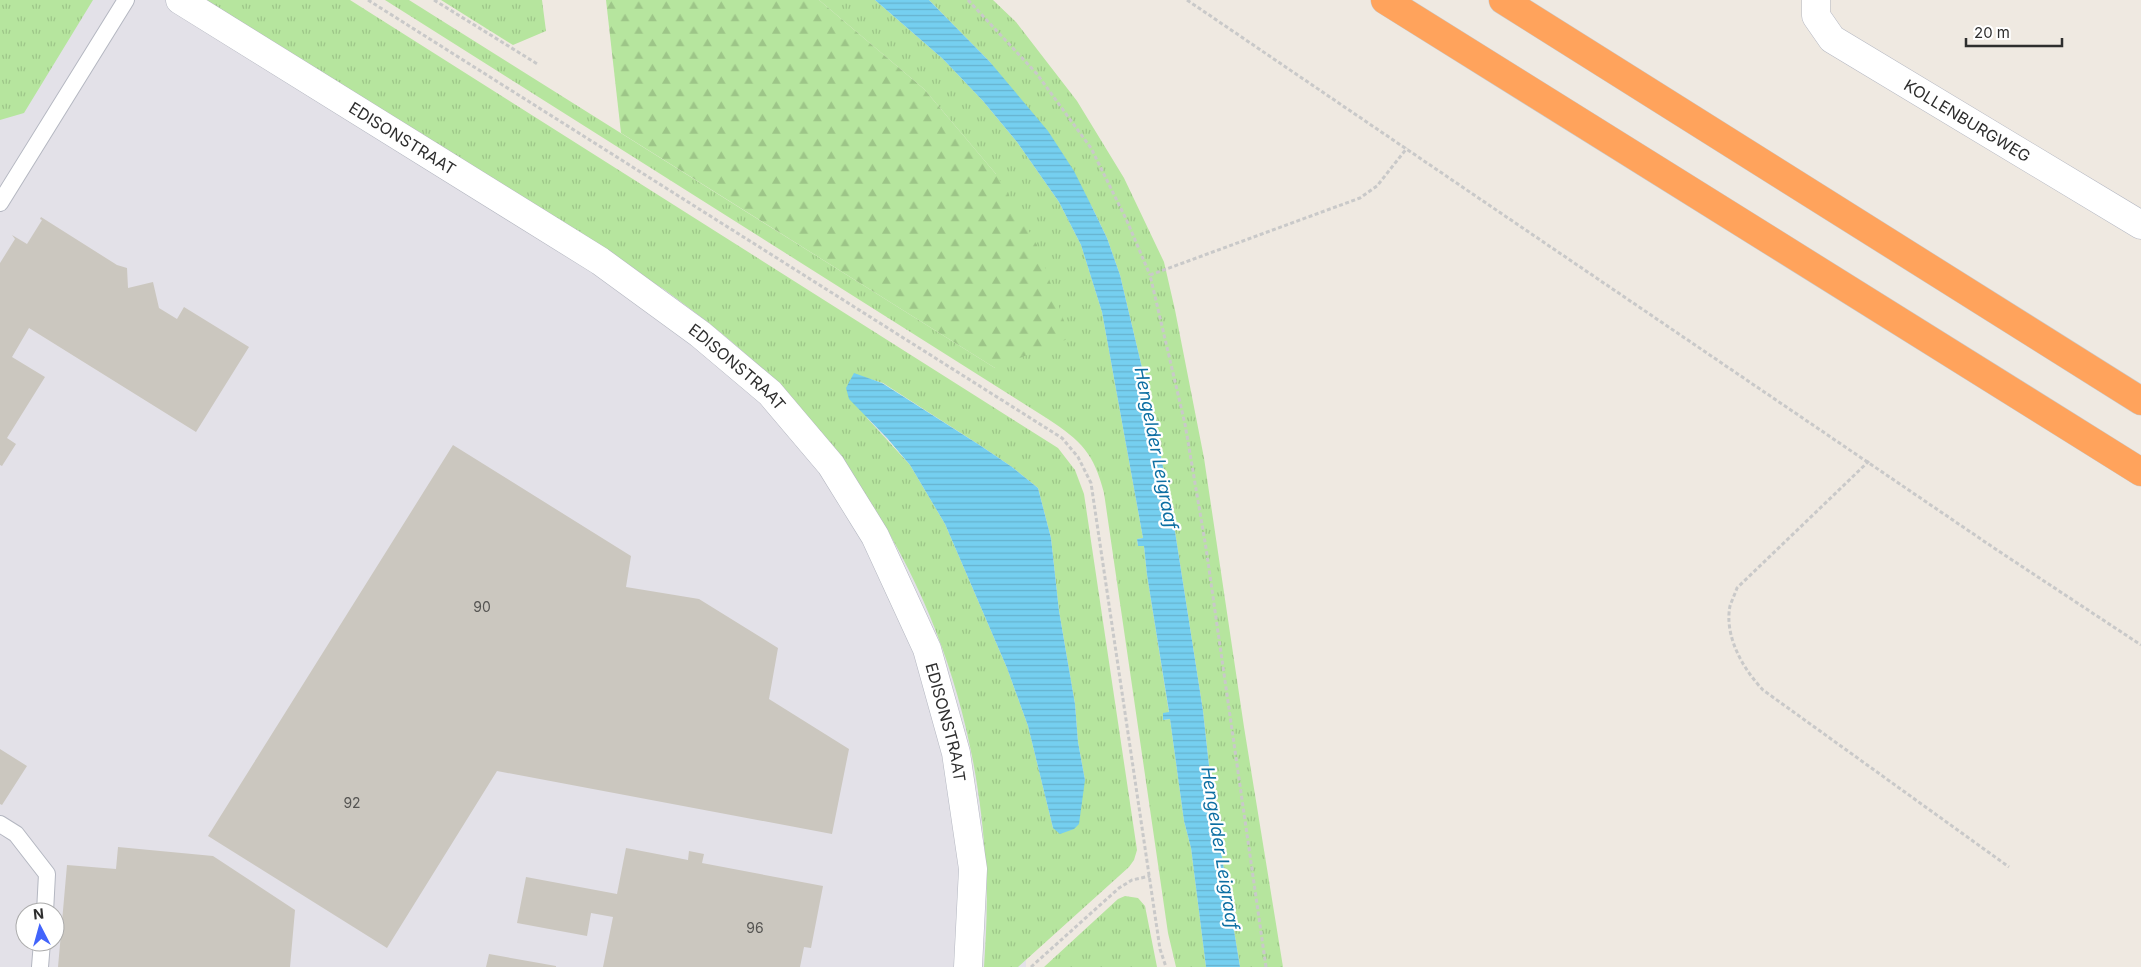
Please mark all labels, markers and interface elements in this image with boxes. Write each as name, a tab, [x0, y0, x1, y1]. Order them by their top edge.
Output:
scale bar	[1966, 15, 2062, 47]
text: 20 m	[1974, 23, 2010, 42]
street label: KOLLENBURGWEG	[1900, 75, 2034, 166]
street label: EDISONSTRAAT	[345, 98, 460, 179]
street label: EDISONSTRAAT	[685, 319, 790, 414]
water label: Hengelder Leigraaf	[1130, 365, 1183, 532]
house number: 90	[473, 598, 491, 615]
street label: EDISONSTRAAT	[921, 661, 970, 783]
water label: Hengelder Leigraaf	[1197, 765, 1244, 932]
house number: 92	[343, 794, 361, 811]
north arrow	[15, 902, 65, 952]
text: N	[32, 905, 45, 923]
house number: 96	[746, 919, 764, 936]

